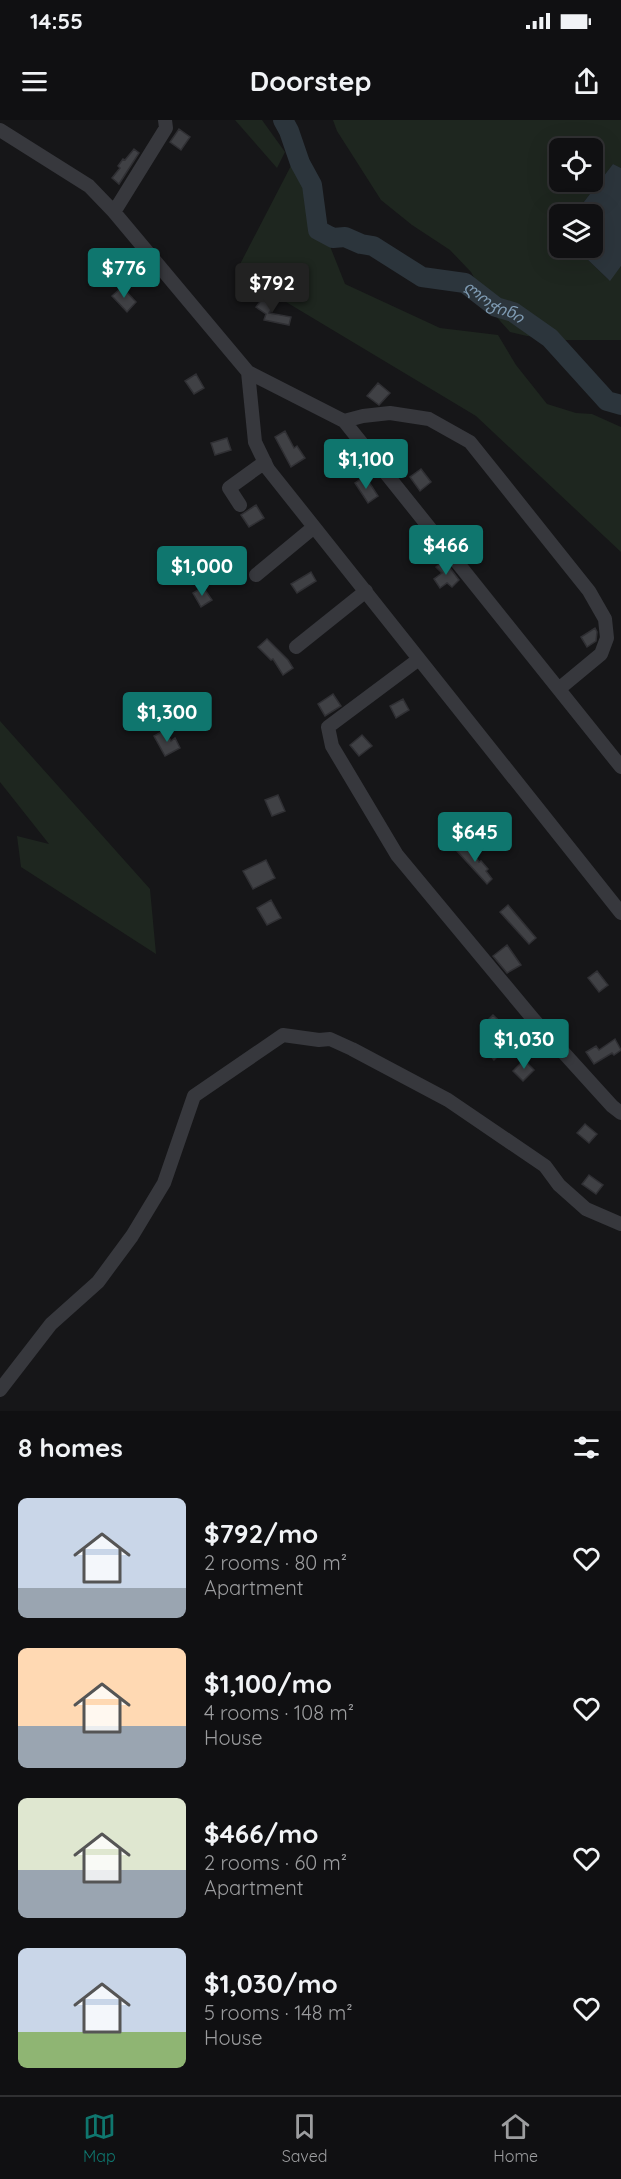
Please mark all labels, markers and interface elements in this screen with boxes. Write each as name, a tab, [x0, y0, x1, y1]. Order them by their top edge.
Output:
text: 14:55	[30, 7, 83, 35]
text: Doorstep	[250, 64, 371, 98]
icon: menu	[18, 65, 51, 98]
icon: share	[570, 65, 603, 98]
map controls	[549, 138, 603, 258]
button: locate	[549, 138, 603, 192]
button: layers	[549, 204, 603, 258]
pin: $776	[88, 248, 160, 299]
text: $776	[102, 255, 146, 280]
pin: $792	[236, 263, 308, 314]
text: $792	[249, 270, 295, 295]
water label: ლოჭინი	[460, 276, 529, 327]
pin: $1,100	[317, 439, 415, 490]
text: $1,100	[338, 446, 394, 471]
pin: $466	[410, 525, 482, 576]
text: $466	[423, 532, 469, 557]
pin: $1,000	[153, 546, 251, 597]
text: $1,000	[171, 553, 233, 578]
pin: $1,300	[118, 692, 216, 743]
text: $1,300	[137, 699, 197, 724]
pin: $645	[439, 812, 511, 863]
text: $645	[452, 819, 498, 844]
pin: $1,030	[475, 1019, 573, 1070]
text: $1,030	[494, 1026, 554, 1051]
text: 8 homes	[18, 1431, 123, 1464]
icon: filters	[570, 1431, 603, 1464]
text: $792/mo	[204, 1517, 318, 1550]
icon: home	[66, 1522, 138, 1594]
icon: heart	[570, 1542, 603, 1575]
text: 2 rooms · 80 m²	[204, 1550, 347, 1575]
text: Apartment	[204, 1575, 304, 1600]
text: $1,100/mo	[204, 1667, 332, 1700]
icon: home	[66, 1672, 138, 1744]
icon: heart	[570, 1692, 603, 1725]
text: 4 rooms · 108 m²	[204, 1700, 354, 1725]
text: House	[204, 1725, 263, 1750]
text: $466/mo	[204, 1817, 319, 1850]
icon: home	[66, 1822, 138, 1894]
icon: heart	[570, 1842, 603, 1875]
text: 2 rooms · 60 m²	[204, 1850, 347, 1875]
text: Apartment	[204, 1875, 304, 1900]
text: $1,030/mo	[204, 1967, 338, 2000]
icon: home	[66, 1972, 138, 2044]
icon: heart	[570, 1992, 603, 2025]
text: 5 rooms · 148 m²	[204, 2000, 353, 2025]
text: House	[204, 2025, 263, 2050]
tab: Map	[83, 2110, 116, 2166]
tab: Saved	[282, 2110, 327, 2166]
tab: Home	[493, 2110, 538, 2166]

